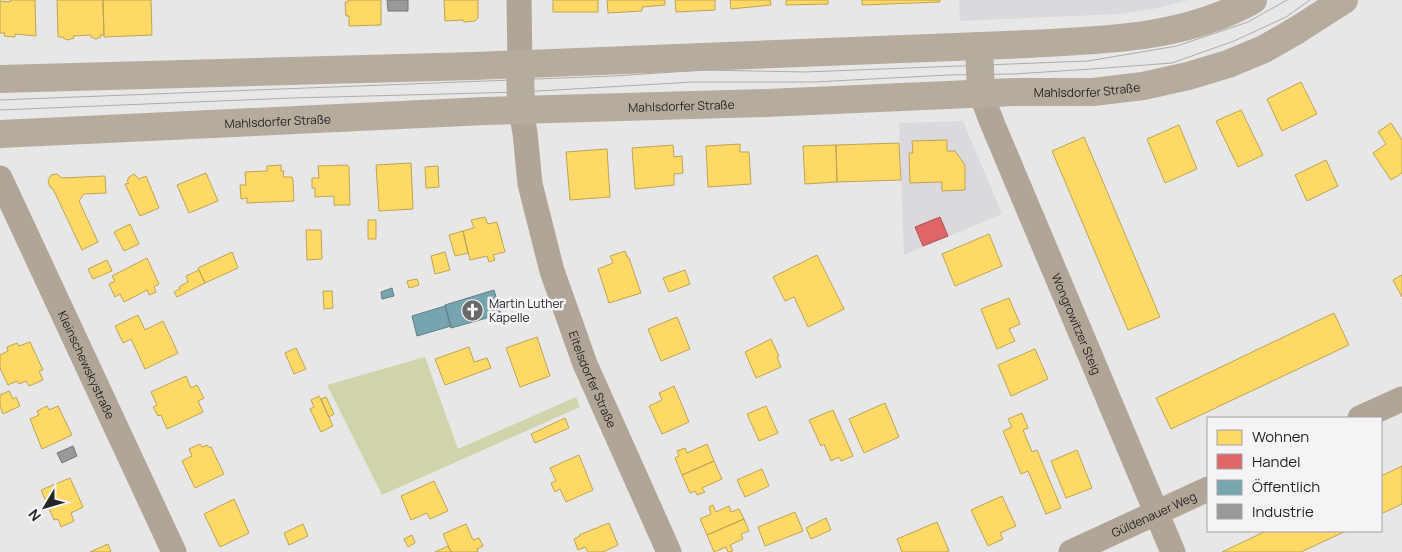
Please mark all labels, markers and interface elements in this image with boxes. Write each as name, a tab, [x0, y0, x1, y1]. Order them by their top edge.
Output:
street label: Mahlsdorfer Straße	[1034, 78, 1141, 101]
street label: Mahlsdorfer Straße	[628, 95, 735, 115]
street label: Mahlsdorfer Straße	[224, 110, 331, 132]
street label: Wongrowitzer Steig	[1048, 271, 1106, 377]
place label: Martin Luther Kapelle	[489, 295, 564, 326]
church icon: Martin Luther Kapelle	[461, 298, 485, 322]
street label: Kleinschewskystraße	[54, 308, 119, 422]
street label: Eitelsdorfer Straße	[565, 328, 621, 430]
legend	[1207, 417, 1382, 532]
text: Wohnen	[1252, 426, 1309, 447]
text: Handel	[1252, 451, 1301, 472]
text: Öffentlich	[1252, 476, 1320, 497]
north arrow	[20, 482, 70, 532]
street label: Güldenauer Weg	[1108, 487, 1199, 541]
text: Industrie	[1252, 501, 1314, 522]
text: N	[24, 505, 45, 525]

